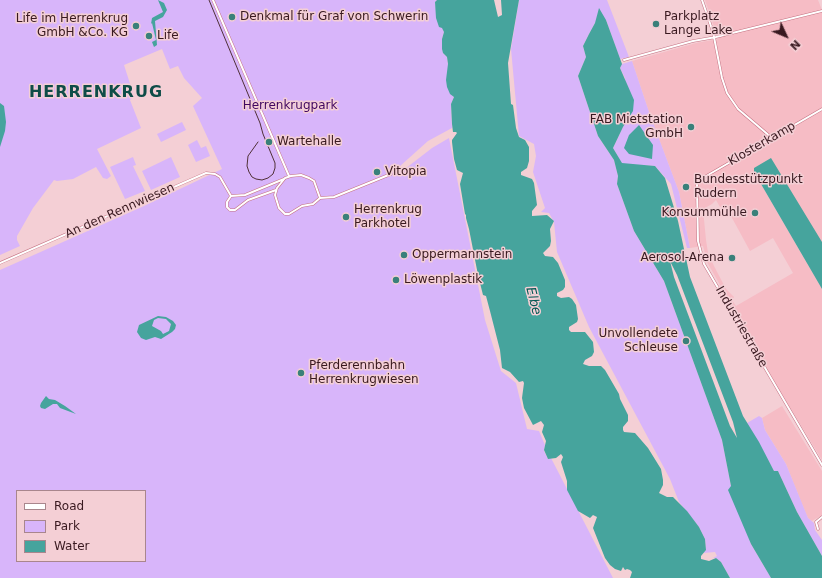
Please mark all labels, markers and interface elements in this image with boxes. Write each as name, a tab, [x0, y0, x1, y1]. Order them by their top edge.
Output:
place label: Denkmal für Graf von Schwerin	[240, 10, 428, 24]
place label: Parkplatz Lange Lake	[664, 10, 732, 38]
place label: Life im Herrenkrug GmbH &Co. KG	[16, 12, 128, 40]
marker: Denkmal für Graf von Schwerin	[227, 12, 237, 22]
north arrow	[766, 16, 806, 56]
marker: Parkplatz Lange Lake	[651, 19, 661, 29]
marker: Life im Herrenkrug GmbH &Co. KG	[131, 21, 141, 31]
place label: Life	[157, 29, 179, 43]
marker: Life	[144, 31, 154, 41]
text: N	[787, 37, 803, 53]
district label: HERRENKRUG	[29, 83, 163, 103]
park label: Herrenkrugpark	[243, 99, 337, 113]
place label: FAB Mietstation GmbH	[590, 113, 683, 141]
street label: Klosterkamp	[726, 119, 798, 169]
marker: FAB Mietstation GmbH	[686, 122, 696, 132]
place label: Wartehalle	[277, 135, 341, 149]
marker: Wartehalle	[264, 137, 274, 147]
place label: Vitopia	[385, 165, 427, 179]
marker: Vitopia	[372, 167, 382, 177]
place label: Bundesstützpunkt Rudern	[694, 173, 803, 201]
street label: An den Rennwiesen	[63, 180, 177, 242]
marker: Bundesstützpunkt Rudern	[681, 182, 691, 192]
place label: Herrenkrug Parkhotel	[354, 203, 422, 231]
place label: Konsummühle	[662, 206, 747, 220]
marker: Konsummühle	[750, 208, 760, 218]
marker: Herrenkrug Parkhotel	[341, 212, 351, 222]
place label: Oppermannstein	[412, 248, 512, 262]
marker: Oppermannstein	[399, 250, 409, 260]
place label: Aerosol-Arena	[640, 251, 724, 265]
marker: Aerosol-Arena	[727, 253, 737, 263]
place label: Löwenplastik	[404, 273, 482, 287]
marker: Löwenplastik	[391, 275, 401, 285]
street label: Industriestraße	[712, 284, 770, 370]
water label: Elbe	[522, 285, 544, 317]
place label: Unvollendete Schleuse	[598, 327, 678, 355]
marker: Unvollendete Schleuse	[681, 336, 691, 346]
place label: Pferderennbahn Herrenkrugwiesen	[309, 359, 419, 387]
marker: Pferderennbahn Herrenkrugwiesen	[296, 368, 306, 378]
legend	[16, 490, 146, 562]
text: Road	[54, 499, 84, 513]
text: Park	[54, 519, 80, 533]
text: Water	[54, 539, 89, 553]

